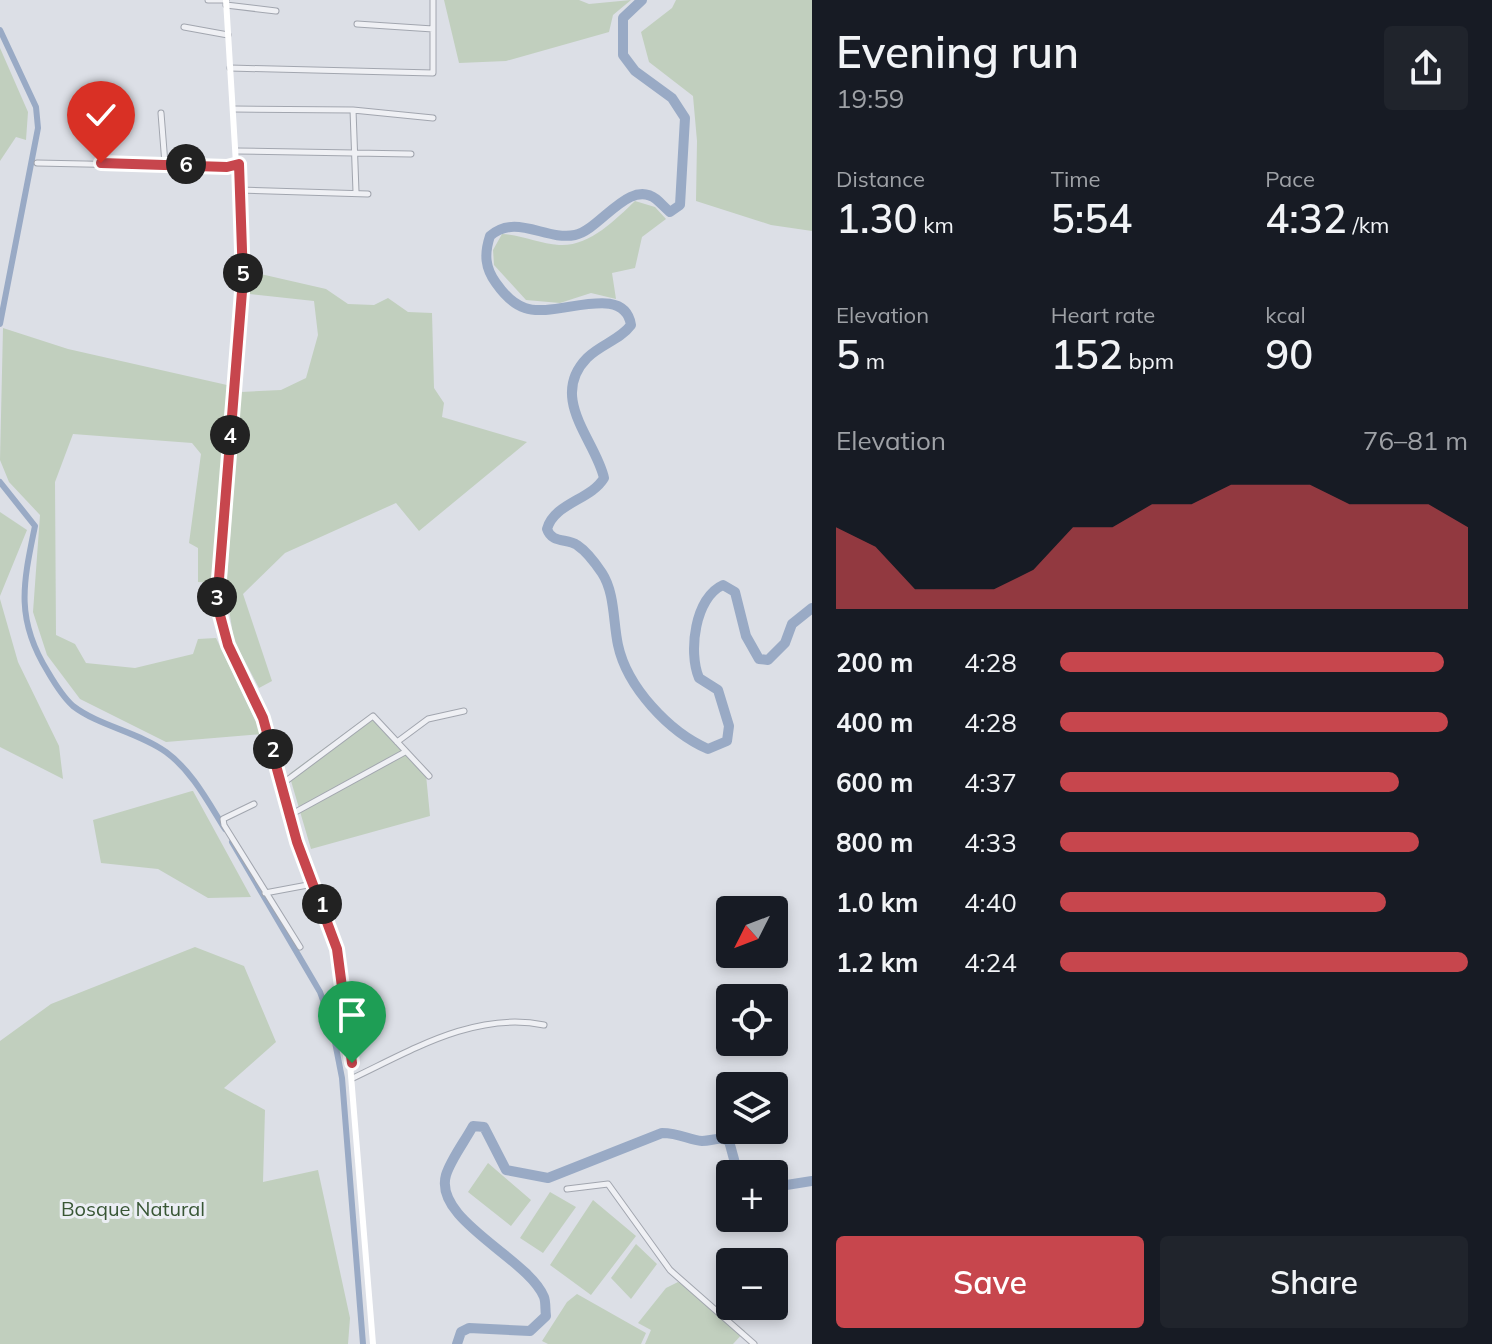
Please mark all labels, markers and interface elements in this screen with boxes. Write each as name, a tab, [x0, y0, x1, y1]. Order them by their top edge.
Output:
text: Evening run	[836, 24, 1079, 79]
button: share	[1384, 26, 1468, 110]
pin	[67, 81, 135, 163]
text: 19:59	[836, 82, 904, 115]
icon: check	[79, 93, 123, 137]
pin: 6	[166, 144, 206, 184]
text: 6	[179, 150, 193, 178]
text: Distance	[836, 165, 925, 193]
text: Time	[1051, 165, 1100, 193]
text: Pace	[1265, 165, 1315, 193]
text: 1.30	[836, 193, 917, 243]
text: 5:54	[1051, 193, 1132, 243]
text: 4:32	[1265, 193, 1347, 243]
text: km	[917, 211, 954, 239]
text: /km	[1347, 211, 1389, 239]
pin: 5	[223, 253, 263, 293]
text: 5	[236, 259, 250, 287]
text: Elevation	[836, 301, 929, 329]
text: Heart rate	[1051, 301, 1155, 329]
text: kcal	[1265, 301, 1306, 329]
text: 5	[836, 329, 860, 379]
text: 152	[1051, 329, 1123, 379]
text: 90	[1265, 329, 1313, 379]
text: m	[860, 347, 885, 375]
text: bpm	[1123, 347, 1174, 375]
pin: 4	[210, 415, 250, 455]
text: 4	[223, 421, 237, 449]
text: Elevation	[836, 424, 946, 457]
text: 76–81 m	[1363, 424, 1468, 457]
pin: 3	[197, 577, 237, 617]
text: 3	[210, 583, 224, 611]
text: 200 m	[836, 646, 913, 679]
text: 4:28	[964, 646, 1017, 679]
text: 400 m	[836, 706, 913, 739]
text: 4:28	[964, 706, 1017, 739]
pin: 2	[253, 729, 293, 769]
text: 2	[266, 735, 280, 763]
text: 600 m	[836, 766, 913, 799]
text: 4:37	[964, 766, 1017, 799]
text: 800 m	[836, 826, 913, 859]
text: 4:33	[964, 826, 1017, 859]
pin: 1	[302, 884, 342, 924]
text: 1.0 km	[836, 886, 919, 919]
text: 4:40	[964, 886, 1017, 919]
text: 1	[315, 890, 329, 918]
north arrow	[716, 896, 788, 968]
map controls	[716, 896, 788, 1320]
text: 1.2 km	[836, 946, 919, 979]
text: 4:24	[964, 946, 1017, 979]
pin	[318, 981, 386, 1063]
button: locate	[716, 984, 788, 1056]
icon: arrive	[330, 993, 374, 1037]
button: layers	[716, 1072, 788, 1144]
button: +	[716, 1160, 788, 1232]
park label: Bosque Natural	[61, 1196, 205, 1221]
button: Save	[836, 1236, 1144, 1328]
button: Share	[1160, 1236, 1468, 1328]
button: −	[716, 1248, 788, 1320]

